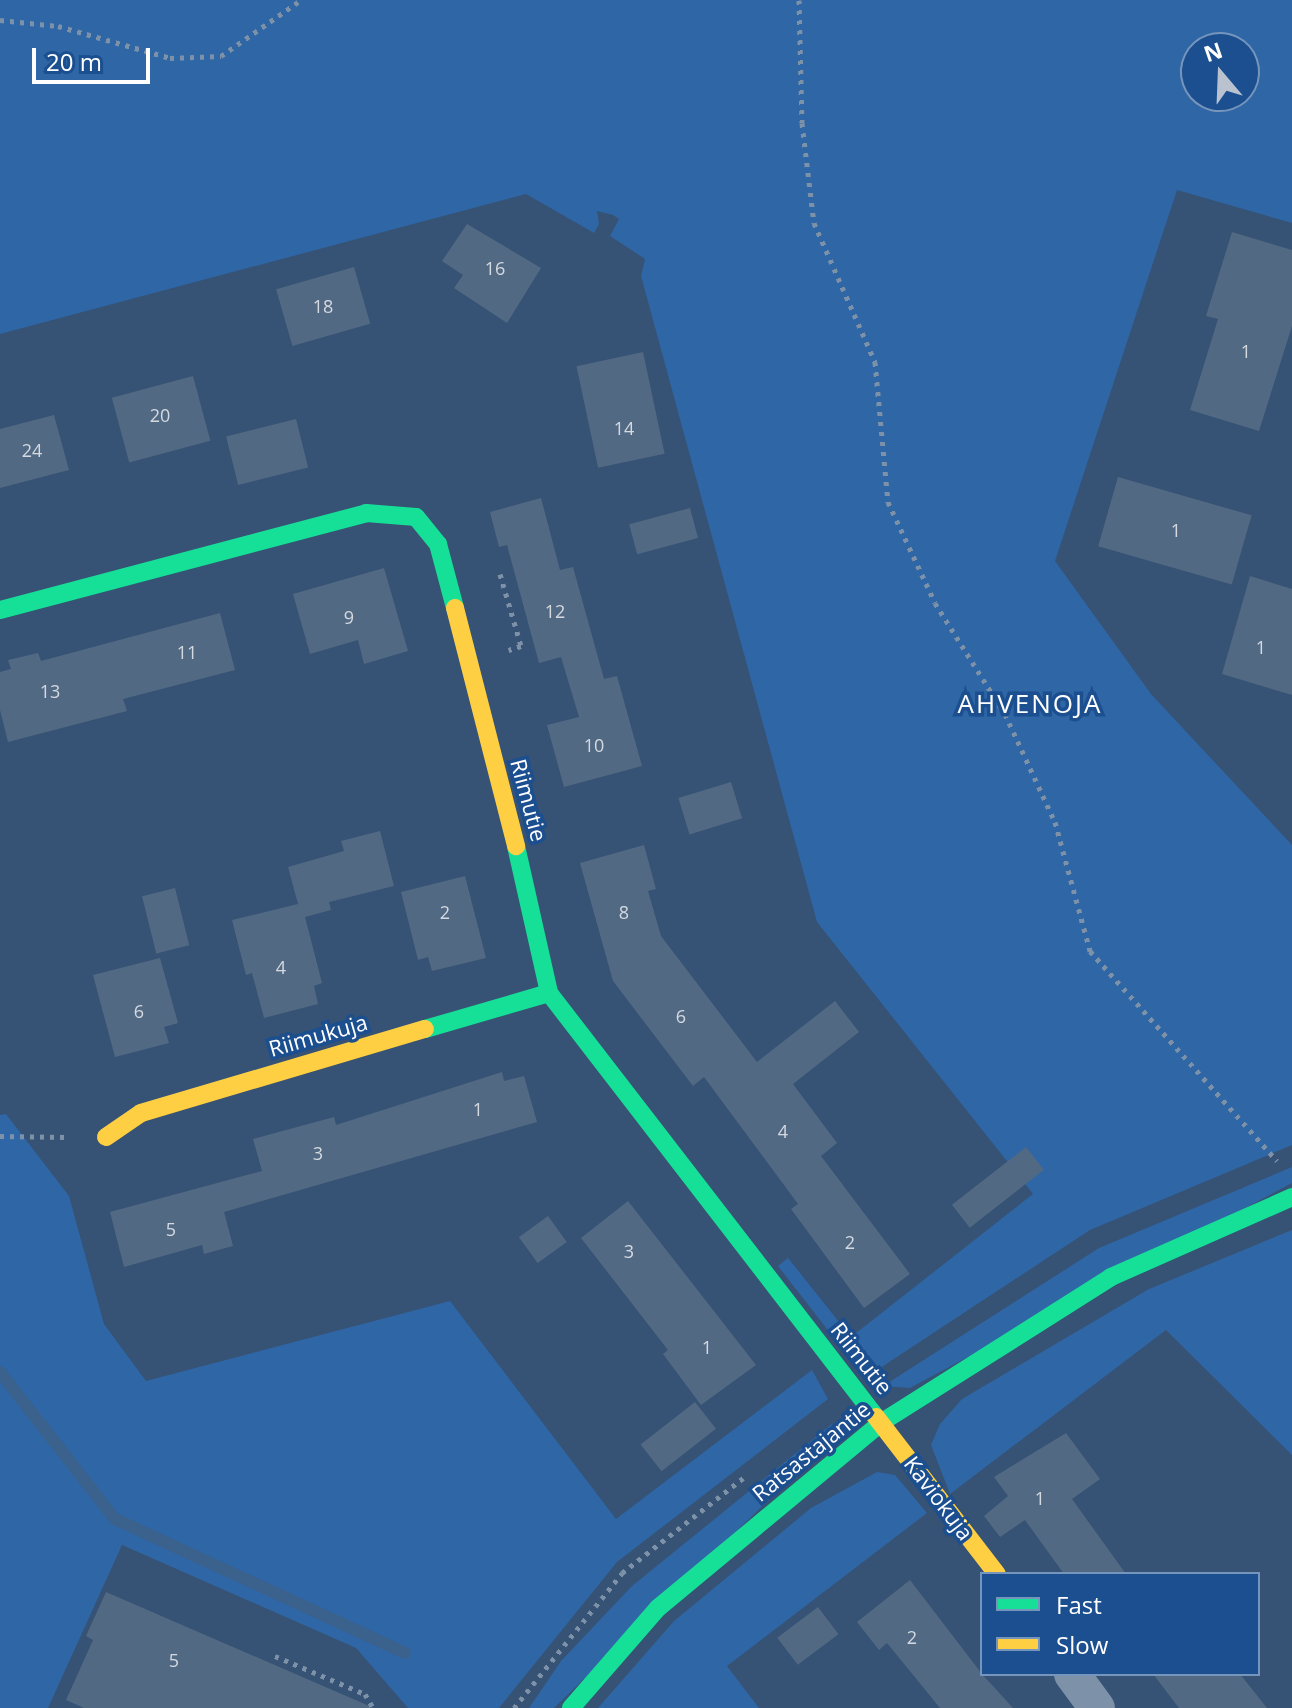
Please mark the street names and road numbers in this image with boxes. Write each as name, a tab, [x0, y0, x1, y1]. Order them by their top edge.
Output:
street label: Riimutie	[505, 756, 553, 844]
street label: Riimukuja	[266, 1008, 370, 1062]
street label: Riimutie	[826, 1317, 898, 1399]
street label: Ratsastajantie	[747, 1395, 875, 1507]
street label: Kaviokuja	[899, 1451, 979, 1545]

